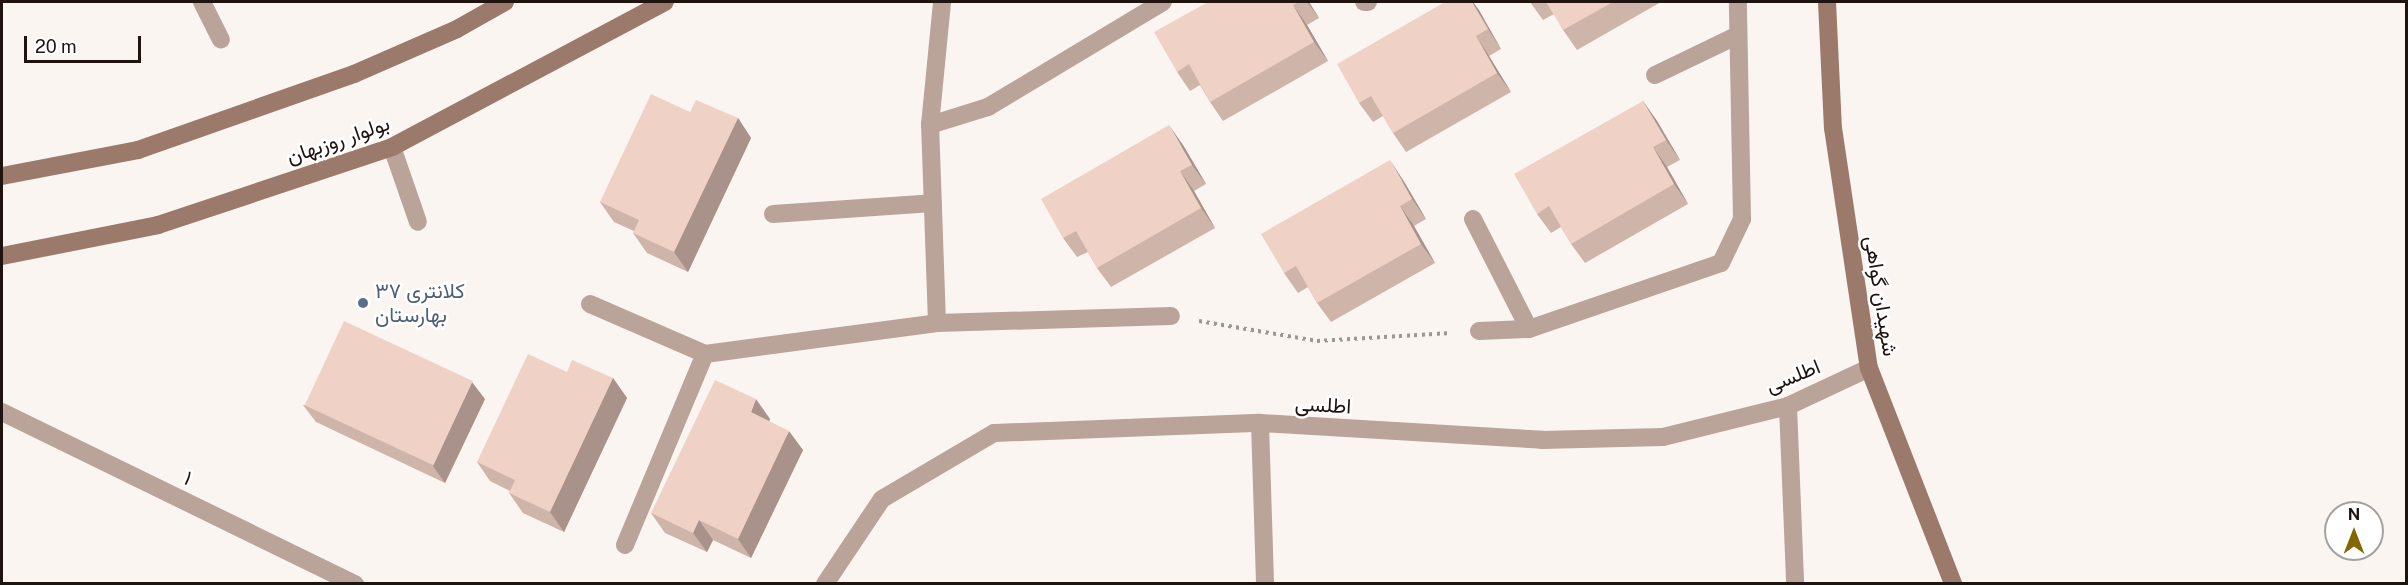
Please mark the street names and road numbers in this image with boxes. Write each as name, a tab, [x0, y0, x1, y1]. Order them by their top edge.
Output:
street label: بولوار روزبهان	[283, 111, 393, 169]
street label: شهیدان گواهی	[1859, 234, 1903, 358]
street label: اطلسی	[1762, 354, 1824, 398]
street label: اطلسی	[1294, 391, 1352, 419]
street label: ۱	[180, 465, 196, 491]

